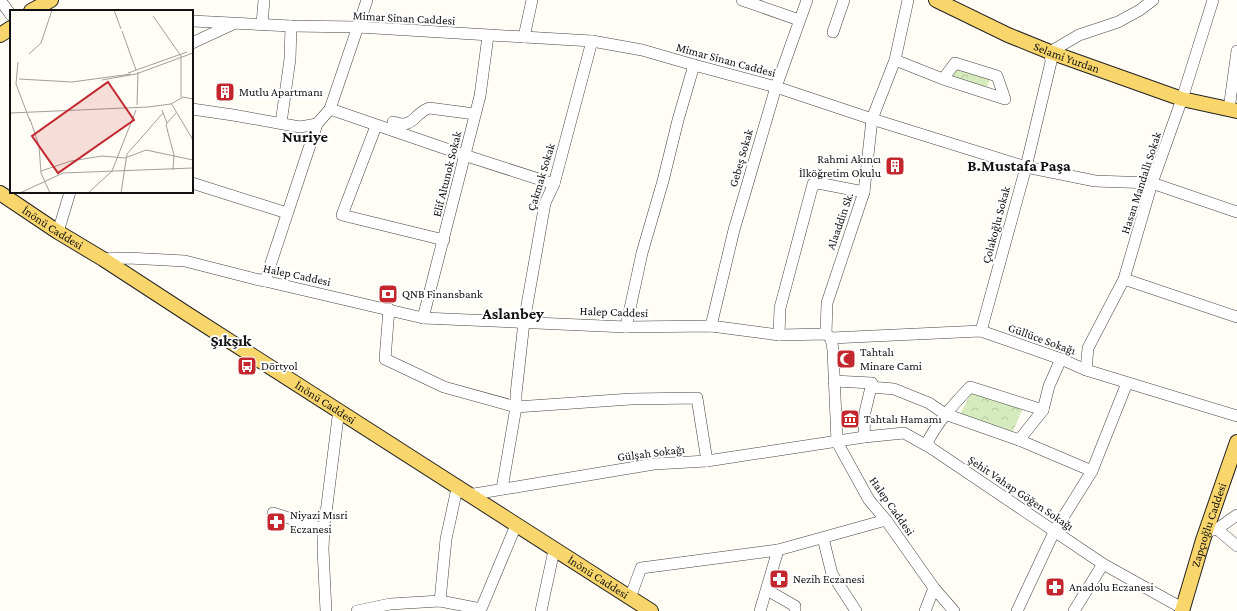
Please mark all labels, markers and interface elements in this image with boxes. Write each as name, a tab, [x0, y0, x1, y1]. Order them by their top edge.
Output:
street label: Mimar Sinan Caddesi	[352, 8, 456, 28]
inset map	[10, 10, 193, 193]
street label: Selami Yurdan	[1032, 39, 1102, 76]
street label: Mimar Sinan Caddesi	[675, 40, 777, 80]
building icon: Mutlu Apartmanı	[214, 81, 236, 103]
place label: Mutlu Apartmanı	[239, 85, 323, 99]
street label: Gebeş Sokak	[726, 127, 756, 189]
district label: Nuriye	[282, 128, 329, 145]
street label: Elif Altunok Sokak	[430, 129, 464, 218]
street label: Hasan Mandallı Sokak	[1118, 130, 1164, 236]
street label: Çakmak Sokak	[524, 141, 558, 213]
place label: Rahmi Akıncı İlköğretim Okulu	[799, 152, 882, 180]
building icon: Rahmi Akıncı İlköğretim Okulu	[884, 155, 906, 177]
district label: B.Mustafa Paşa	[967, 157, 1071, 174]
street label: Çolakoğlu Sokak	[979, 185, 1013, 265]
street label: Alaaddin Sk.	[824, 190, 856, 252]
street label: İnönü Caddesi	[20, 203, 85, 252]
street label: Halep Caddesi	[262, 261, 332, 289]
bank icon: QNB Finansbank	[377, 283, 399, 305]
place label: QNB Finansbank	[402, 287, 483, 301]
street label: Halep Caddesi	[579, 304, 649, 320]
district label: Aslanbey	[481, 305, 544, 322]
street label: Güllüce Sokağı	[1006, 320, 1078, 358]
district label: Şıkşık	[210, 332, 252, 349]
place label: Tahtalı Minare Cami	[860, 345, 922, 373]
mosque icon: Tahtalı Minare Cami	[835, 348, 857, 370]
bus stop icon: Dörtyol	[236, 355, 258, 377]
place label: Dörtyol	[261, 359, 298, 373]
street label: İnönü Caddesi	[292, 378, 358, 427]
museum icon: Tahtalı Hamamı	[839, 408, 861, 430]
place label: Tahtalı Hamamı	[864, 412, 942, 426]
street label: Gülşah Sokağı	[616, 442, 686, 464]
street label: Şehit Vahap Göğen Sokağı	[966, 453, 1076, 533]
street label: Halep Caddesi	[867, 474, 917, 538]
street label: Zapçıoğlu Caddesi	[1188, 481, 1229, 569]
place label: Niyazi Mısri Eczanesi	[290, 508, 348, 536]
pharmacy icon: Niyazi Mısri Eczanesi	[265, 511, 287, 533]
street label: İnönü Caddesi	[565, 553, 631, 602]
pharmacy icon: Nezih Eczanesi	[768, 568, 790, 590]
place label: Nezih Eczanesi	[793, 572, 865, 586]
pharmacy icon: Anadolu Eczanesi	[1044, 576, 1066, 598]
place label: Anadolu Eczanesi	[1069, 580, 1154, 594]

